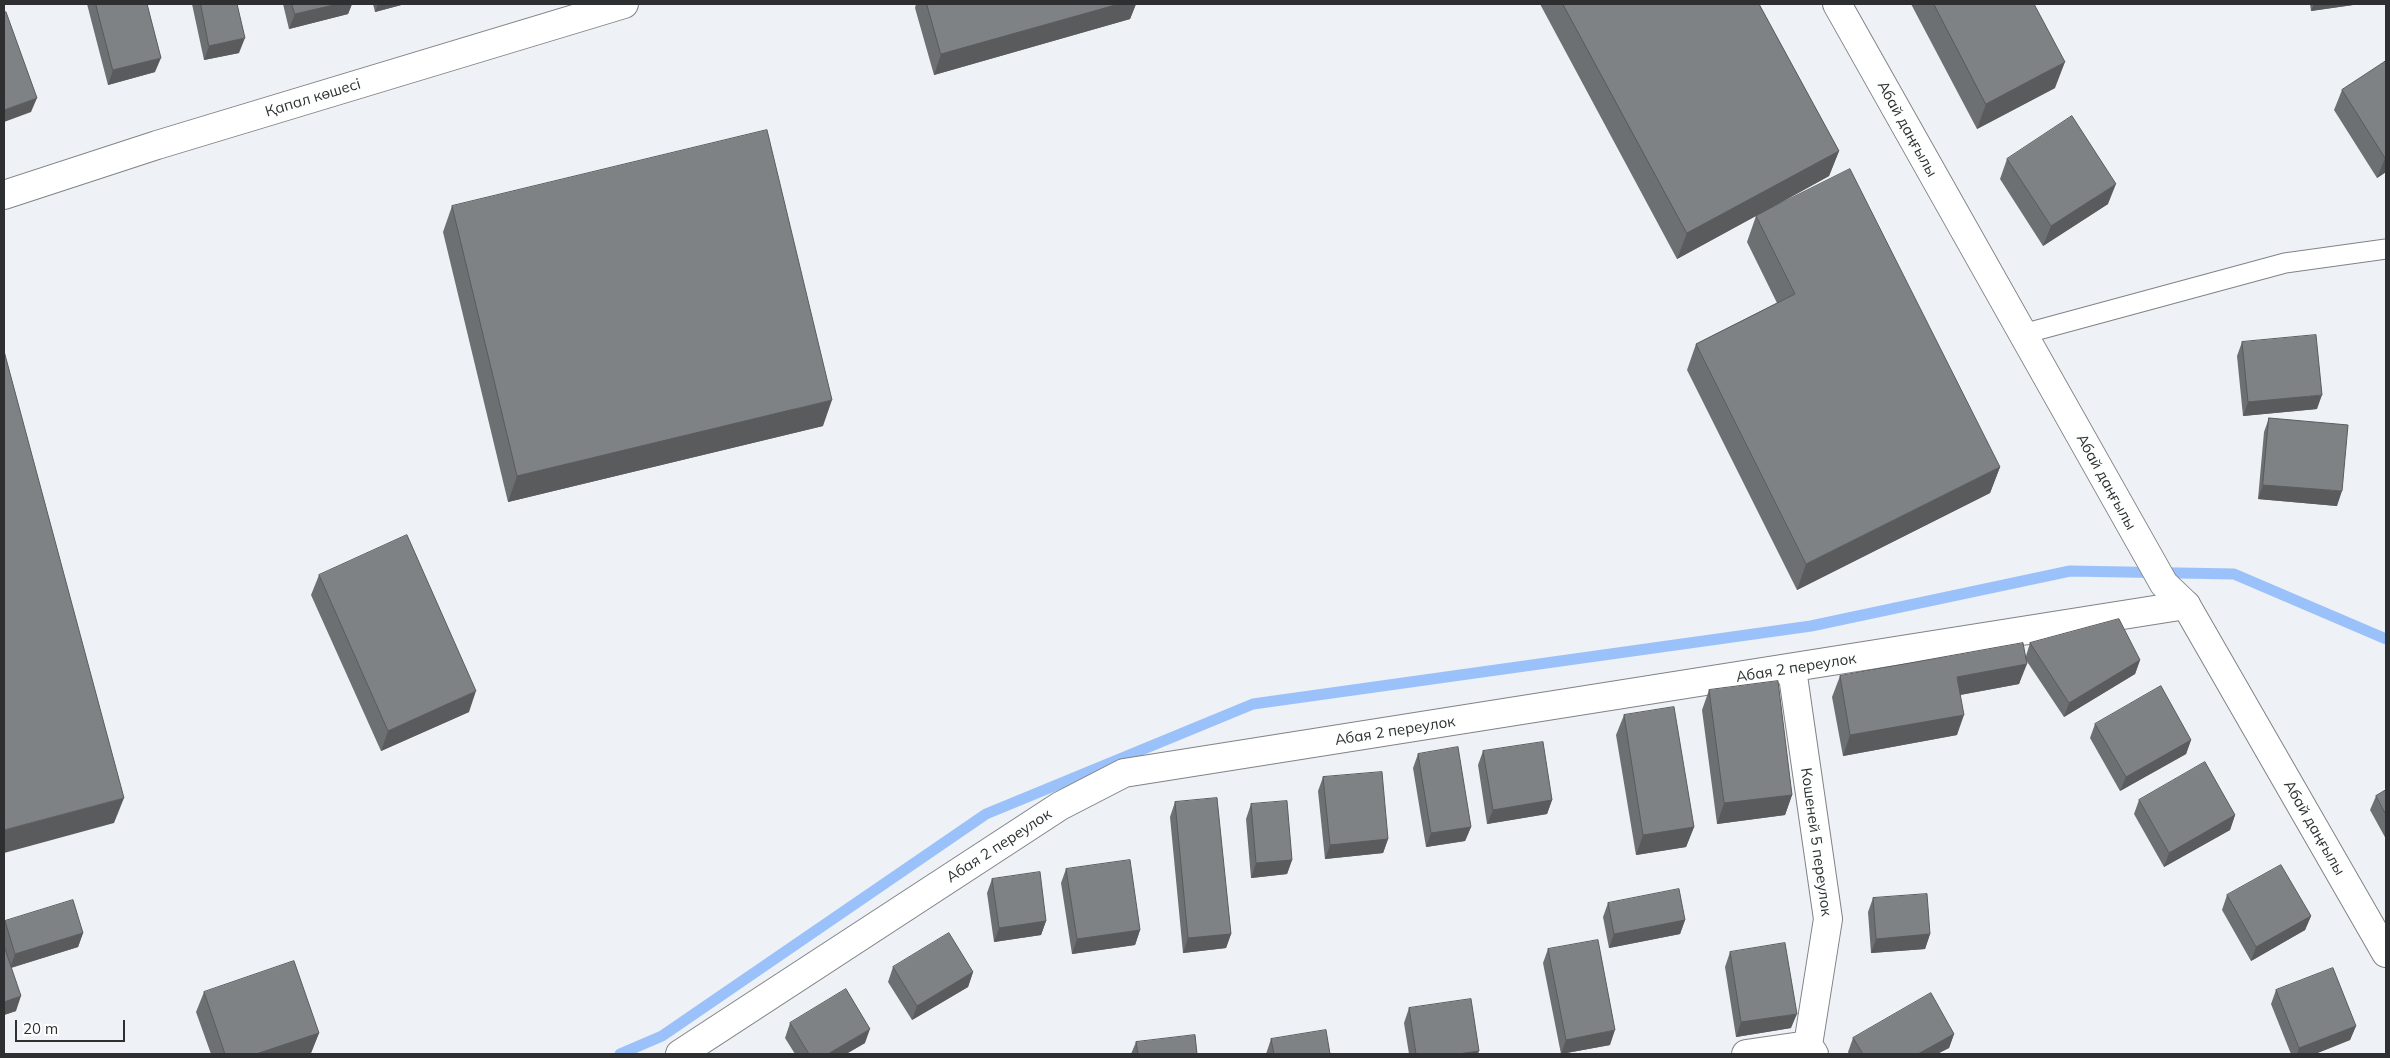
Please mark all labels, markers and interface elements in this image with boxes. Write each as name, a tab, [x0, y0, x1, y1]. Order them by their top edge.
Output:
street label: Қапал көшесі	[263, 75, 363, 121]
street label: Абай даңғылы	[1873, 78, 1941, 180]
street label: Абай даңғылы	[2072, 431, 2140, 533]
street label: Абая 2 переулок	[1735, 650, 1857, 686]
street label: Абая 2 переулок	[1334, 713, 1456, 749]
street label: Кошеней 5 переулок	[1797, 767, 1835, 917]
street label: Абай даңғылы	[2279, 777, 2349, 879]
street label: Абая 2 переулок	[943, 805, 1055, 887]
scale bar	[18, 1010, 128, 1042]
text: 20 m	[23, 1019, 58, 1038]

